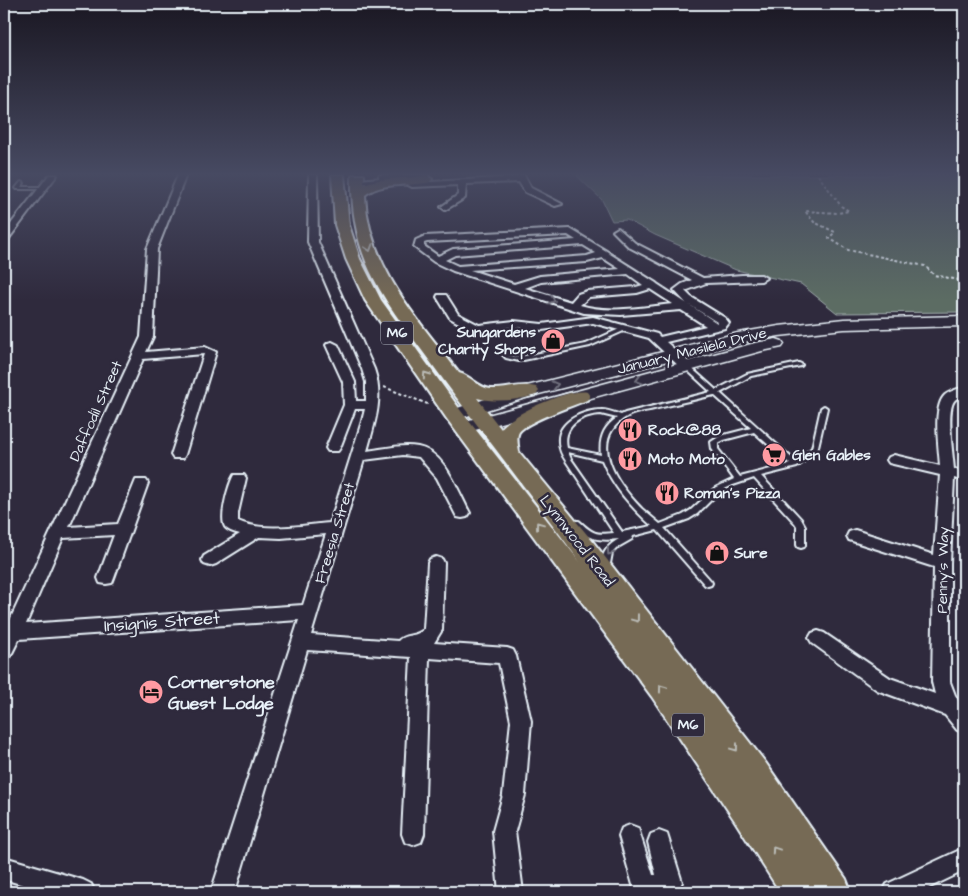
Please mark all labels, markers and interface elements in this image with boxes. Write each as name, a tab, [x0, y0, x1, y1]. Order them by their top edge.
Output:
one-way arrow	[363, 243, 373, 252]
one-way arrow	[548, 295, 556, 305]
road number: M6	[381, 322, 413, 344]
place label: Sungardens Charity Shops	[438, 322, 536, 361]
street label: January Masilela Drive	[615, 322, 769, 381]
shop icon: Sungardens Charity Shops	[540, 328, 566, 354]
street label: Daffodil Street	[64, 357, 128, 465]
one-way arrow	[423, 371, 432, 381]
one-way arrow	[635, 374, 644, 384]
one-way arrow	[551, 380, 559, 390]
restaurant icon: Rock@88	[617, 417, 643, 443]
place label: Rock@88	[648, 420, 721, 441]
supermarket icon: Glen Gables	[761, 442, 787, 468]
place label: Glen Gables	[792, 445, 871, 466]
restaurant icon: Moto Moto	[617, 446, 643, 472]
place label: Moto Moto	[648, 449, 725, 470]
street label: Freesia Street	[310, 480, 360, 586]
restaurant icon: Roman's Pizza	[654, 480, 680, 506]
place label: Roman's Pizza	[684, 483, 781, 504]
street label: Lynnwood Road	[534, 491, 620, 592]
one-way arrow	[536, 522, 544, 531]
street label: Penny's Way	[932, 526, 955, 614]
shop icon: Sure	[704, 540, 730, 566]
place label: Sure	[733, 543, 768, 564]
one-way arrow	[607, 546, 616, 556]
street label: Insignis Street	[103, 605, 222, 640]
one-way arrow	[631, 613, 639, 622]
place label: Cornerstone Guest Lodge	[168, 670, 275, 717]
hotel icon: Cornerstone Guest Lodge	[138, 679, 164, 705]
one-way arrow	[659, 684, 668, 694]
road number: M6	[672, 714, 704, 736]
one-way arrow	[729, 742, 737, 751]
one-way arrow	[772, 847, 781, 856]

